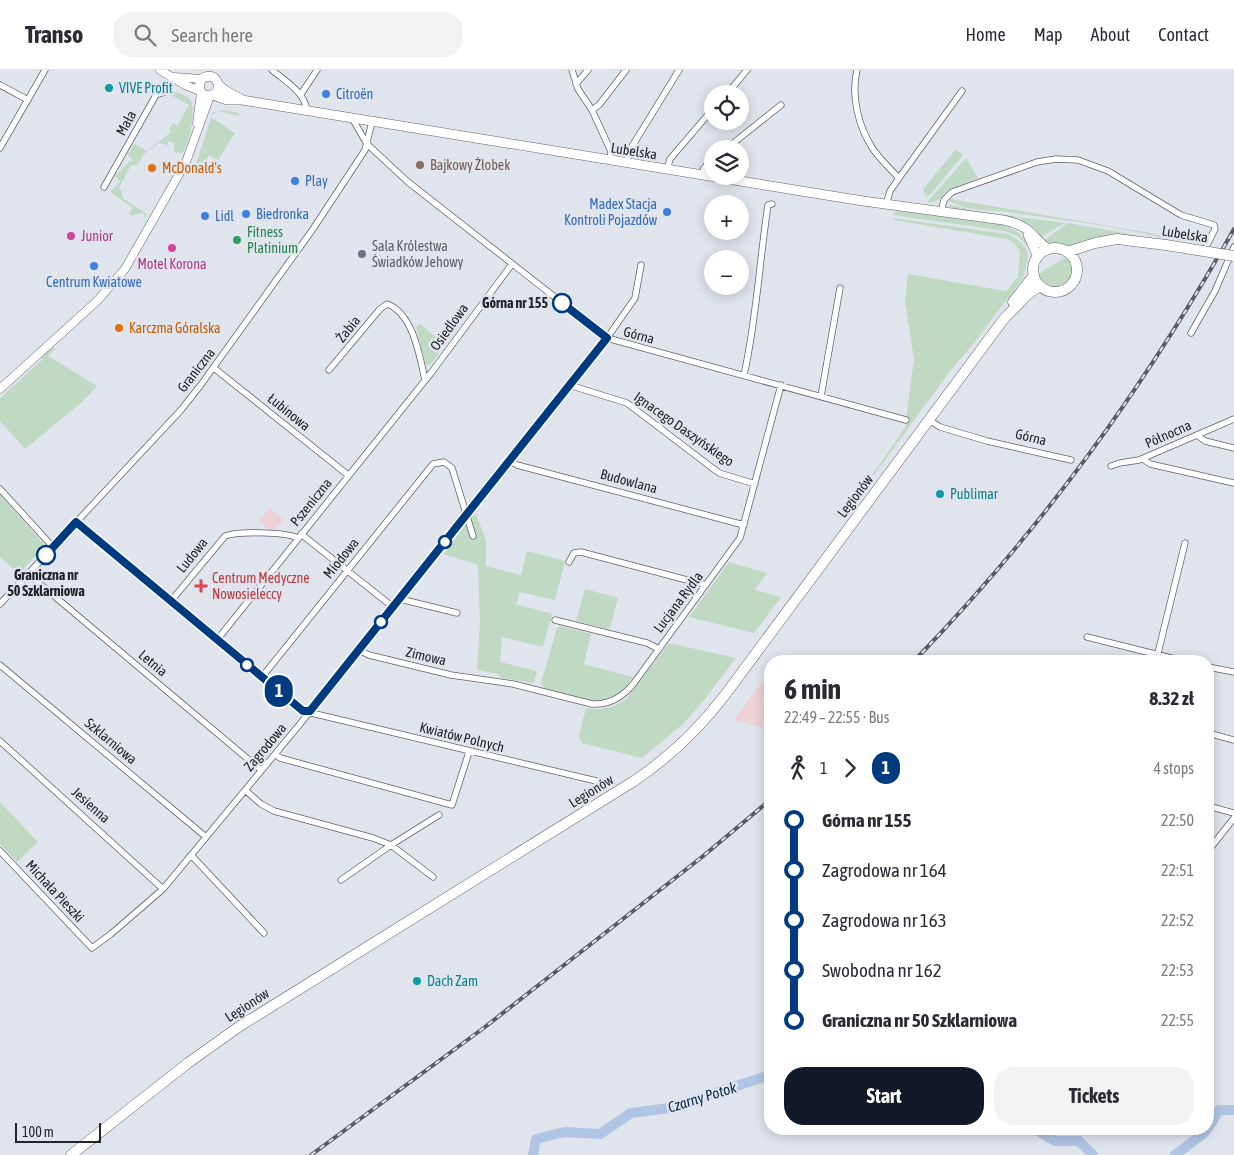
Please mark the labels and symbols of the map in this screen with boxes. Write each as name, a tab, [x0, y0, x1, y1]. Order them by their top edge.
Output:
place label: VIVE Profit	[119, 80, 173, 96]
marker: VIVE Profit	[103, 82, 115, 94]
place label: Citroën	[336, 86, 373, 102]
marker: Citroën	[320, 88, 332, 100]
street label: Mała	[113, 108, 139, 138]
street label: Lubelska	[610, 139, 658, 163]
place label: Bajkowy Żłobek	[430, 157, 510, 173]
marker: Bajkowy Żłobek	[414, 159, 426, 171]
place label: McDonald's	[162, 160, 222, 176]
marker: McDonald's	[146, 162, 158, 174]
place label: Play	[305, 173, 328, 189]
marker: Play	[289, 175, 301, 187]
place label: Madex Stacja Kontroli Pojazdów	[564, 196, 658, 228]
place label: Biedronka	[256, 206, 309, 222]
marker: Madex Stacja Kontroli Pojazdów	[661, 206, 673, 218]
place label: Lidl	[215, 208, 234, 224]
marker: Biedronka	[240, 208, 252, 220]
marker: Lidl	[199, 210, 211, 222]
street label: Lubelska	[1161, 222, 1209, 246]
place label: Fitness Platinium	[247, 224, 298, 256]
place label: Junior	[81, 228, 114, 244]
marker: Junior	[65, 230, 77, 242]
marker: Fitness Platinium	[231, 234, 243, 246]
place label: Sala Królestwa Świadków Jehowy	[372, 238, 463, 270]
marker: Motel Korona	[166, 242, 178, 254]
marker: Sala Królestwa Świadków Jehowy	[356, 248, 368, 260]
place label: Motel Korona	[137, 256, 207, 272]
marker: Centrum Kwiatowe	[88, 260, 100, 272]
place label: Centrum Kwiatowe	[46, 274, 142, 290]
marker: Górna nr 155	[552, 293, 572, 313]
place label: Górna nr 155	[482, 295, 548, 311]
street label: Osiedlowa	[427, 300, 471, 354]
street label: Żabia	[333, 313, 363, 345]
place label: Karczma Góralska	[129, 320, 221, 336]
marker: Karczma Góralska	[113, 322, 125, 334]
street label: Górna	[622, 323, 656, 347]
street label: Graniczna	[174, 345, 218, 395]
street label: Ignacego Daszyńskiego	[631, 389, 737, 469]
street label: Łubinowa	[265, 390, 313, 434]
street label: Północna	[1142, 417, 1194, 451]
street label: Górna	[1014, 426, 1048, 448]
street label: Budowlana	[599, 466, 659, 496]
street label: Legionów	[834, 471, 877, 520]
street label: Pszeniczna	[287, 475, 335, 529]
place label: Publimar	[950, 486, 999, 502]
marker: Publimar	[934, 488, 946, 500]
street label: Ludowa	[173, 534, 211, 576]
street label: Miodowa	[320, 535, 362, 581]
unlabelled marker	[438, 535, 452, 549]
marker: Graniczna nr 50 Szklarniowa	[36, 545, 56, 565]
place label: Graniczna nr 50 Szklarniowa	[7, 567, 85, 599]
street label: Lucjana Rydla	[650, 569, 706, 635]
place label: Centrum Medyczne Nowosieleccy	[212, 570, 310, 602]
marker: Centrum Medyczne Nowosieleccy	[194, 579, 208, 593]
unlabelled marker	[374, 615, 388, 629]
street label: Zimowa	[404, 644, 448, 668]
street label: Letnia	[135, 646, 171, 680]
unlabelled marker	[240, 658, 254, 672]
line badge: 1	[263, 675, 295, 707]
street label: Szklarniowa	[82, 715, 140, 767]
street label: Kwiatów Polnych	[418, 719, 506, 755]
street label: Zagrodowa	[240, 720, 290, 774]
street label: Legionów	[566, 771, 617, 811]
street label: Jesienna	[69, 784, 113, 826]
street label: Michała Pieszki	[22, 857, 88, 925]
place label: Dach Zam	[427, 973, 478, 989]
marker: Dach Zam	[411, 975, 423, 987]
street label: Legionów	[222, 985, 273, 1025]
water label: Czarny Potok	[666, 1078, 739, 1116]
scale bar	[15, 1120, 101, 1143]

